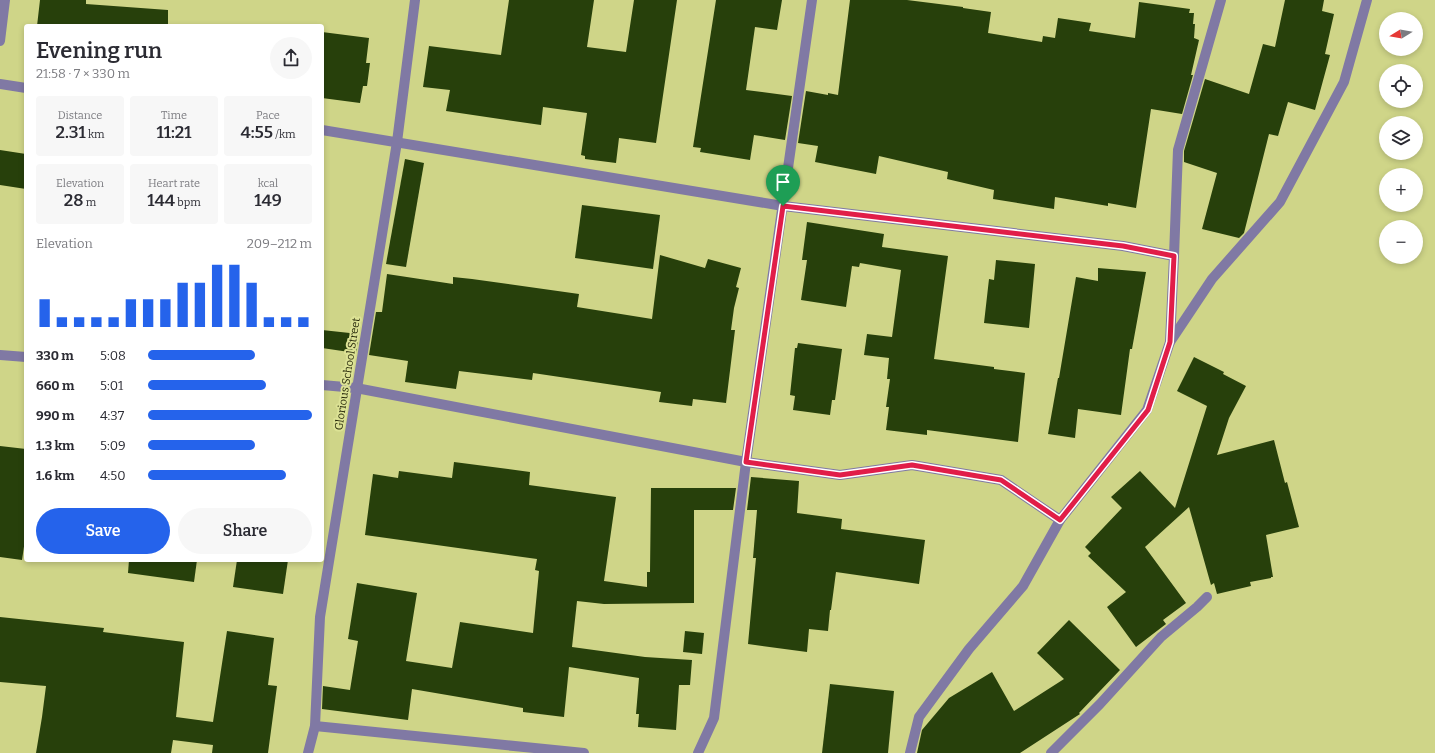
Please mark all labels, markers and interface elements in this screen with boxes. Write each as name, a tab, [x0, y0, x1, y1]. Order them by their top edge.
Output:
north arrow	[1379, 12, 1423, 56]
map controls	[1379, 12, 1423, 264]
text: Evening run	[36, 37, 162, 64]
button: share	[270, 37, 312, 79]
button: locate	[1379, 64, 1423, 108]
text: 21:58 · 7 × 330 m	[36, 66, 130, 81]
text: Distance	[58, 109, 102, 122]
text: Time	[161, 109, 187, 122]
text: Pace	[256, 109, 280, 122]
button: layers	[1379, 116, 1423, 160]
text: 2.31	[55, 122, 86, 143]
text: 11:21	[157, 122, 191, 143]
text: 4:55	[241, 122, 273, 143]
text: km	[86, 128, 105, 141]
text: /km	[273, 128, 295, 141]
pin	[766, 165, 800, 206]
button: +	[1379, 168, 1423, 212]
icon: arrive	[772, 171, 794, 193]
text: Elevation	[56, 177, 104, 190]
text: Heart rate	[148, 177, 200, 190]
text: kcal	[258, 177, 278, 190]
text: 28	[64, 190, 84, 211]
text: 144	[147, 190, 175, 211]
text: 149	[254, 190, 282, 211]
text: m	[84, 196, 96, 209]
text: bpm	[175, 196, 201, 209]
button: −	[1379, 220, 1423, 264]
text: Elevation	[36, 236, 93, 251]
text: 209–212 m	[247, 236, 312, 251]
street label: Glorious School Street	[332, 317, 363, 431]
text: 330 m	[36, 348, 74, 363]
text: 5:08	[100, 348, 126, 363]
text: 660 m	[36, 378, 74, 393]
text: 5:01	[100, 378, 123, 393]
text: 990 m	[36, 408, 74, 423]
text: 4:37	[100, 408, 124, 423]
text: 1.3 km	[36, 438, 75, 453]
text: 5:09	[100, 438, 126, 453]
text: 1.6 km	[36, 468, 74, 483]
text: 4:50	[100, 468, 126, 483]
button: Save	[36, 508, 170, 554]
button: Share	[178, 508, 312, 554]

